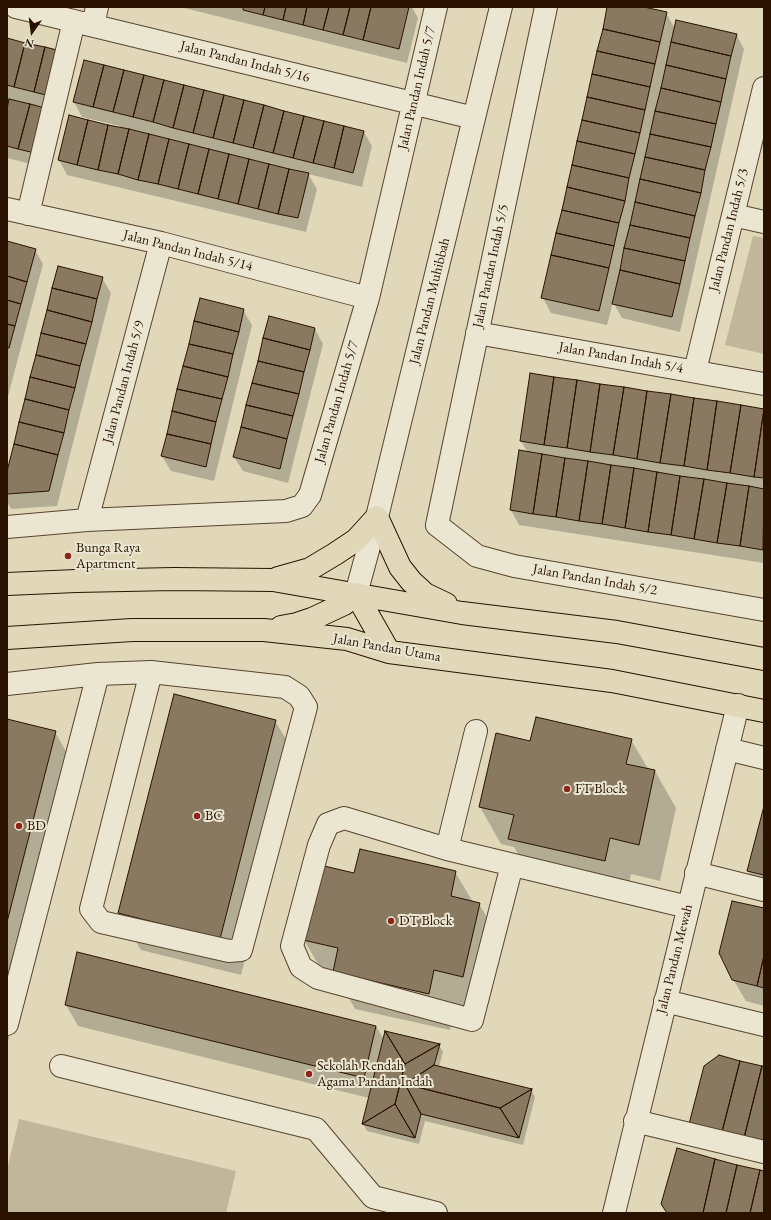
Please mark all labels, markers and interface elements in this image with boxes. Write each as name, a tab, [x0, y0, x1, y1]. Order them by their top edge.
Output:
north arrow	[12, 12, 52, 52]
street label: Jalan Pandan Indah 5/7	[395, 25, 439, 151]
text: N	[23, 36, 35, 52]
street label: Jalan Pandan Indah 5/16	[178, 38, 312, 86]
street label: Jalan Pandan Indah 5/3	[706, 167, 752, 293]
street label: Jalan Pandan Indah 5/5	[470, 203, 512, 329]
street label: Jalan Pandan Indah 5/14	[121, 227, 255, 275]
street label: Jalan Pandan Muhibbah	[406, 236, 454, 366]
street label: Jalan Pandan Indah 5/9	[100, 319, 148, 445]
street label: Jalan Pandan Indah 5/7	[312, 339, 362, 465]
street label: Jalan Pandan Indah 5/4	[557, 339, 685, 377]
place label: Bunga Raya Apartment	[76, 540, 140, 572]
marker: Bunga Raya Apartment	[63, 551, 73, 561]
street label: Jalan Pandan Indah 5/2	[531, 561, 659, 599]
street label: Jalan Pandan Utama	[332, 630, 442, 666]
place label: FT Block	[575, 781, 625, 797]
marker: FT Block	[562, 784, 572, 794]
place label: BC	[205, 808, 223, 824]
marker: BC	[192, 811, 202, 821]
place label: BD	[27, 818, 46, 834]
marker: BD	[14, 821, 24, 831]
street label: Jalan Pandan Mewah	[653, 902, 697, 1016]
place label: DT Block	[399, 913, 452, 929]
marker: DT Block	[386, 916, 396, 926]
place label: Sekolah Rendah Agama Pandan Indah	[317, 1058, 433, 1090]
marker: Sekolah Rendah Agama Pandan Indah	[304, 1069, 314, 1079]

